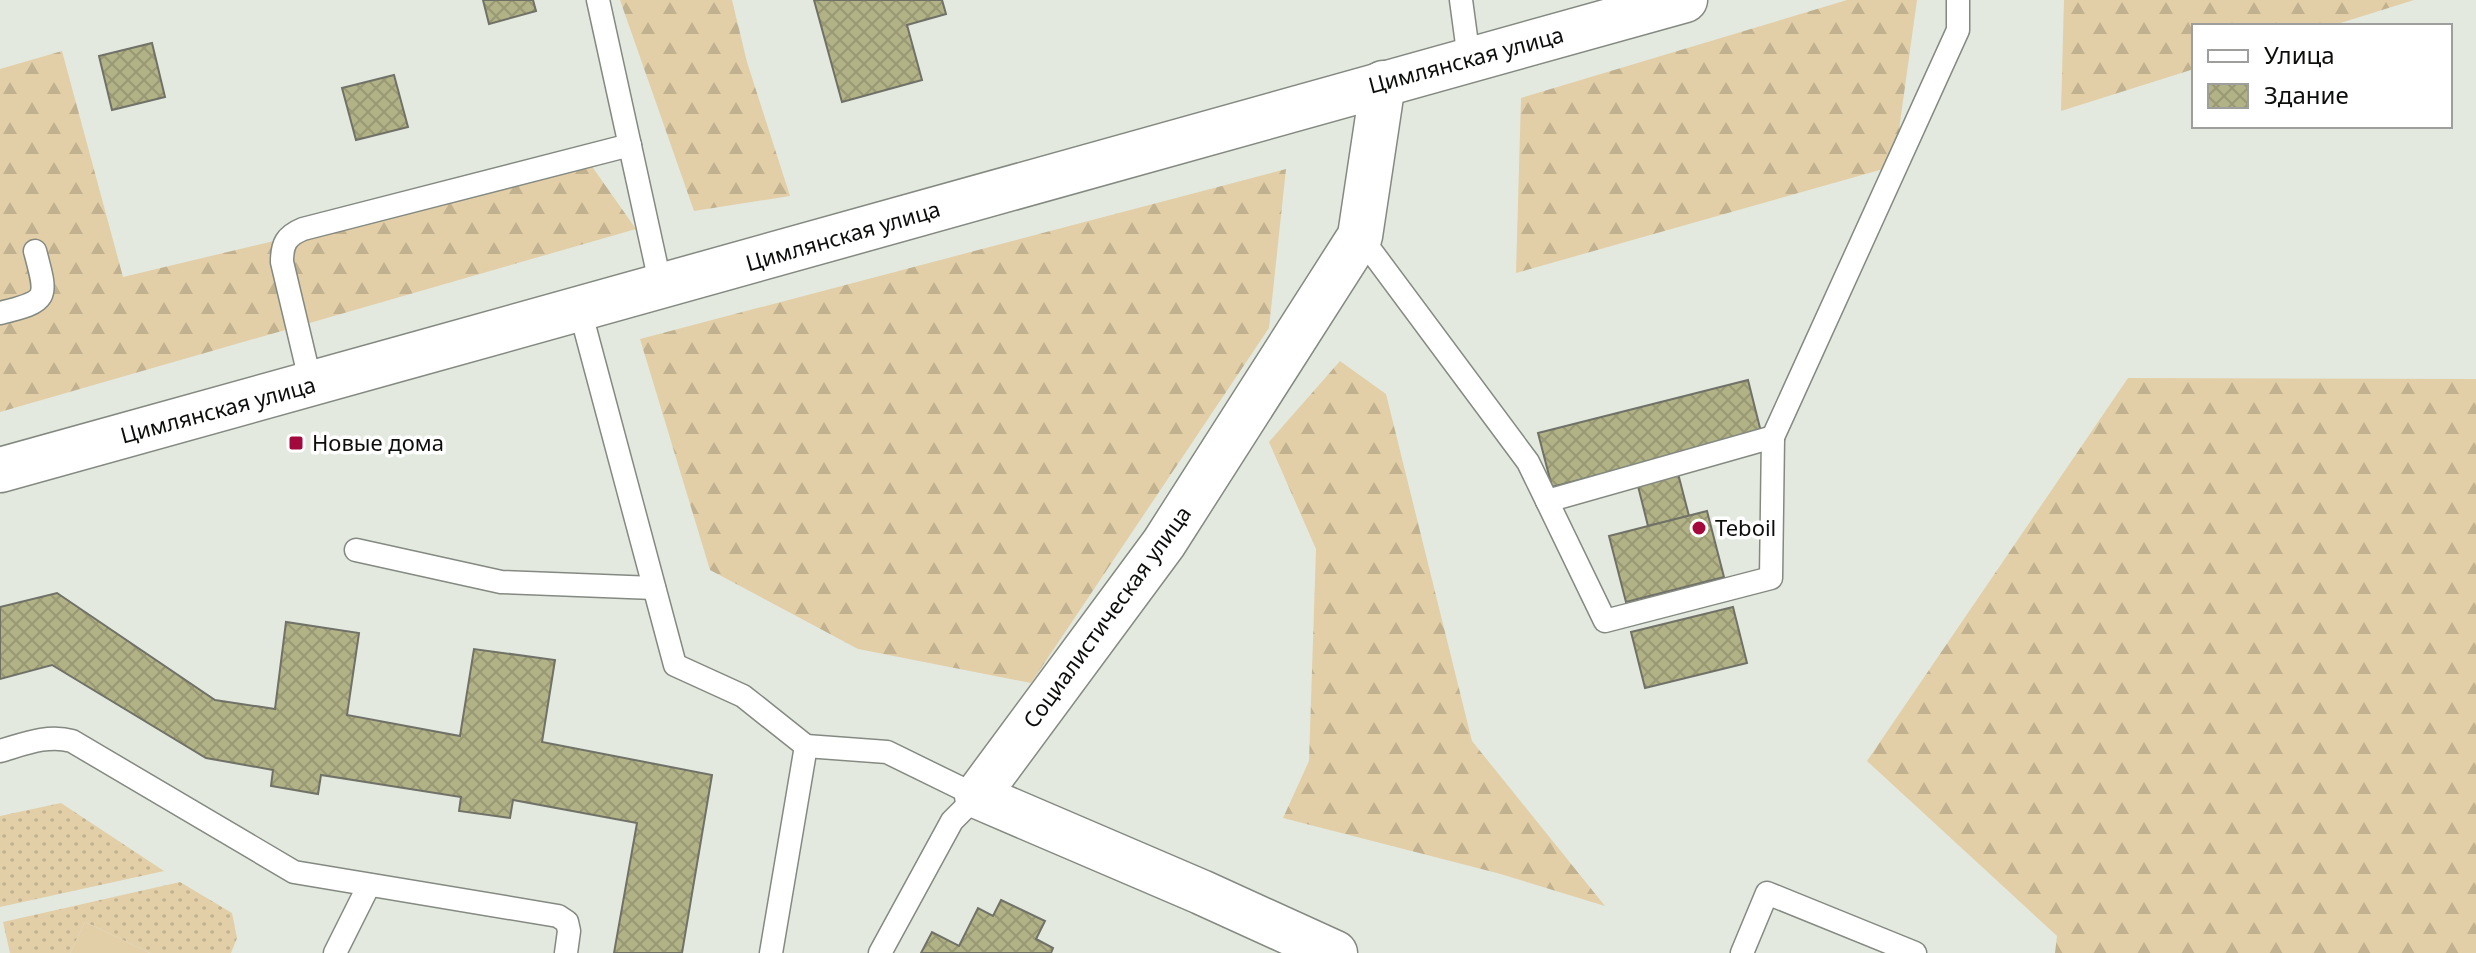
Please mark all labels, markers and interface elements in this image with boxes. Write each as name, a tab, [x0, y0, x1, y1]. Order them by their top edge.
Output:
street label: Цимлянская улица	[1365, 19, 1567, 100]
legend	[2192, 24, 2452, 128]
text: Улица	[2264, 38, 2335, 71]
text: Здание	[2264, 78, 2349, 111]
street label: Цимлянская улица	[742, 193, 943, 277]
street label: Цимлянская улица	[117, 369, 319, 450]
place label: Новые дома	[312, 427, 444, 457]
marker: Новые дома	[287, 434, 305, 452]
street label: Социалистическая улица	[1015, 499, 1197, 734]
place label: Teboil	[1715, 512, 1776, 542]
marker: Teboil	[1690, 519, 1708, 537]

